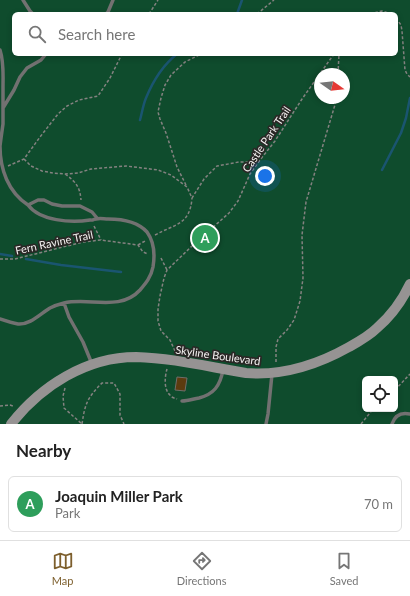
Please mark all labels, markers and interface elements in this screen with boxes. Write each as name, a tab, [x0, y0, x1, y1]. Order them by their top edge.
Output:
search box	[12, 12, 398, 56]
icon: search	[26, 23, 48, 45]
text: Search here	[58, 25, 135, 43]
north arrow	[314, 68, 350, 104]
street label: Castle Park Trail	[239, 104, 293, 174]
your location	[255, 166, 275, 186]
pin: A	[192, 223, 218, 253]
street label: Fern Ravine Trail	[14, 227, 94, 257]
street label: Skyline Boulevard	[175, 343, 261, 367]
map controls	[362, 376, 398, 412]
button: locate	[362, 376, 398, 412]
text: Nearby	[16, 440, 71, 461]
text: Joaquin Miller Park	[55, 487, 183, 505]
text: A	[25, 496, 35, 512]
text: 70 m	[364, 496, 393, 512]
text: Park	[55, 505, 80, 521]
tab: Map	[52, 550, 74, 587]
tab: Directions	[177, 550, 226, 587]
tab: Saved	[330, 550, 358, 587]

